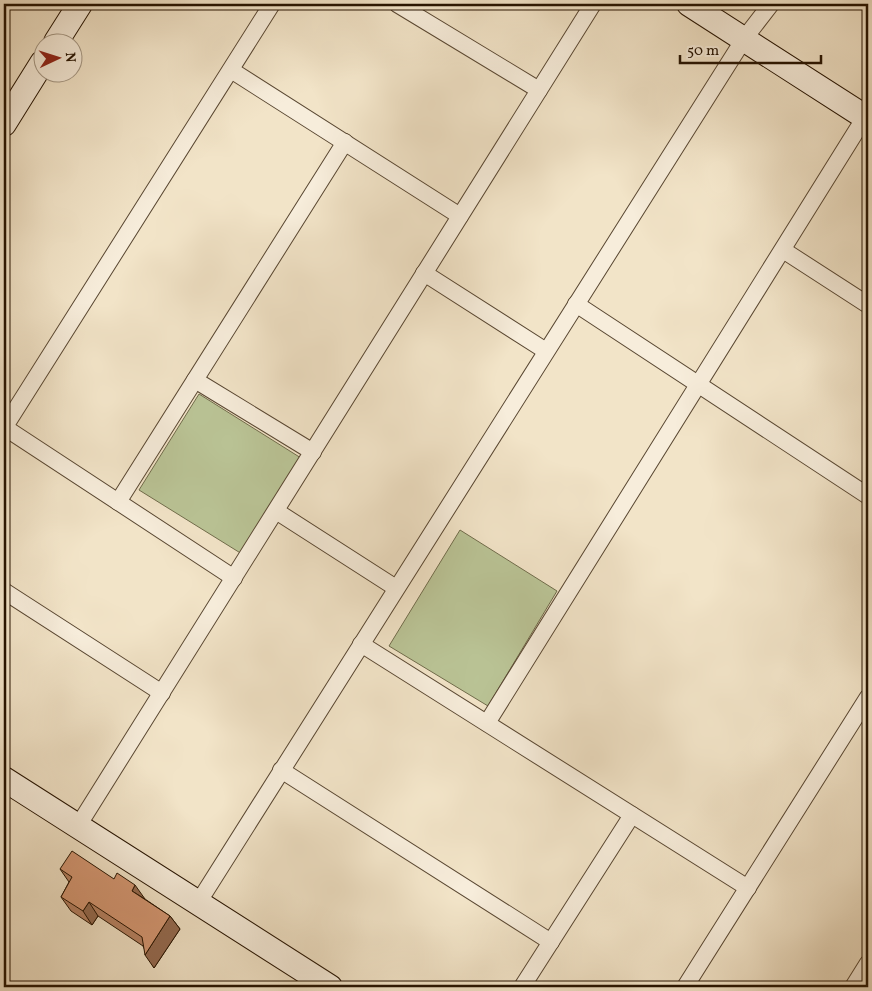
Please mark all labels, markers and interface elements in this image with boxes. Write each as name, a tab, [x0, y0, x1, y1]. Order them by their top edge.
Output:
north arrow	[32, 32, 82, 82]
scale bar	[680, 32, 821, 64]
text: 50 m	[687, 41, 719, 62]
text: N	[60, 51, 79, 63]

